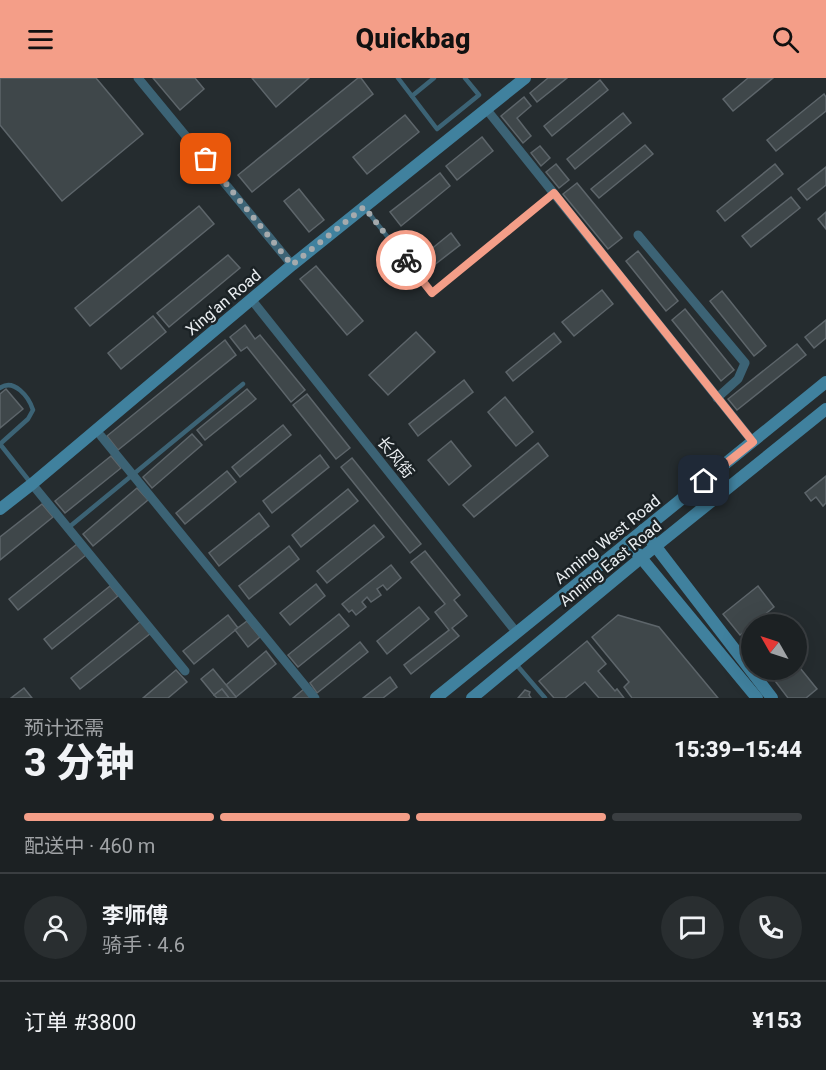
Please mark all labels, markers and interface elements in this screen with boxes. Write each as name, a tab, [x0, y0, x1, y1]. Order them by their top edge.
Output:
icon: menu	[24, 23, 57, 56]
text: Quickbag	[356, 23, 470, 55]
icon: search	[769, 23, 802, 56]
pin	[180, 133, 231, 184]
icon: bag	[189, 142, 222, 175]
courier	[376, 230, 436, 290]
icon: bike	[390, 244, 423, 277]
street label: Xing'an Road	[182, 265, 265, 339]
street label: 长风街	[373, 433, 418, 482]
pin	[678, 455, 729, 506]
icon: home	[687, 464, 720, 497]
street label: Anning West Road	[551, 491, 664, 588]
street label: Anning East Road	[555, 516, 665, 610]
north arrow	[741, 614, 807, 680]
map controls	[741, 614, 807, 680]
text: 预计还需	[24, 716, 104, 740]
text: 15:39–15:44	[674, 737, 802, 762]
text: 3 分钟	[24, 740, 134, 786]
text: 配送中 · 460 m	[24, 834, 155, 858]
button: person	[24, 896, 87, 959]
button: chat	[661, 896, 724, 959]
button: phone	[739, 896, 802, 959]
text: 李师傅	[102, 903, 168, 928]
text: 骑手 · 4.6	[102, 933, 185, 957]
text: ¥153	[752, 1008, 802, 1033]
text: 订单 #3800	[24, 1010, 136, 1035]

